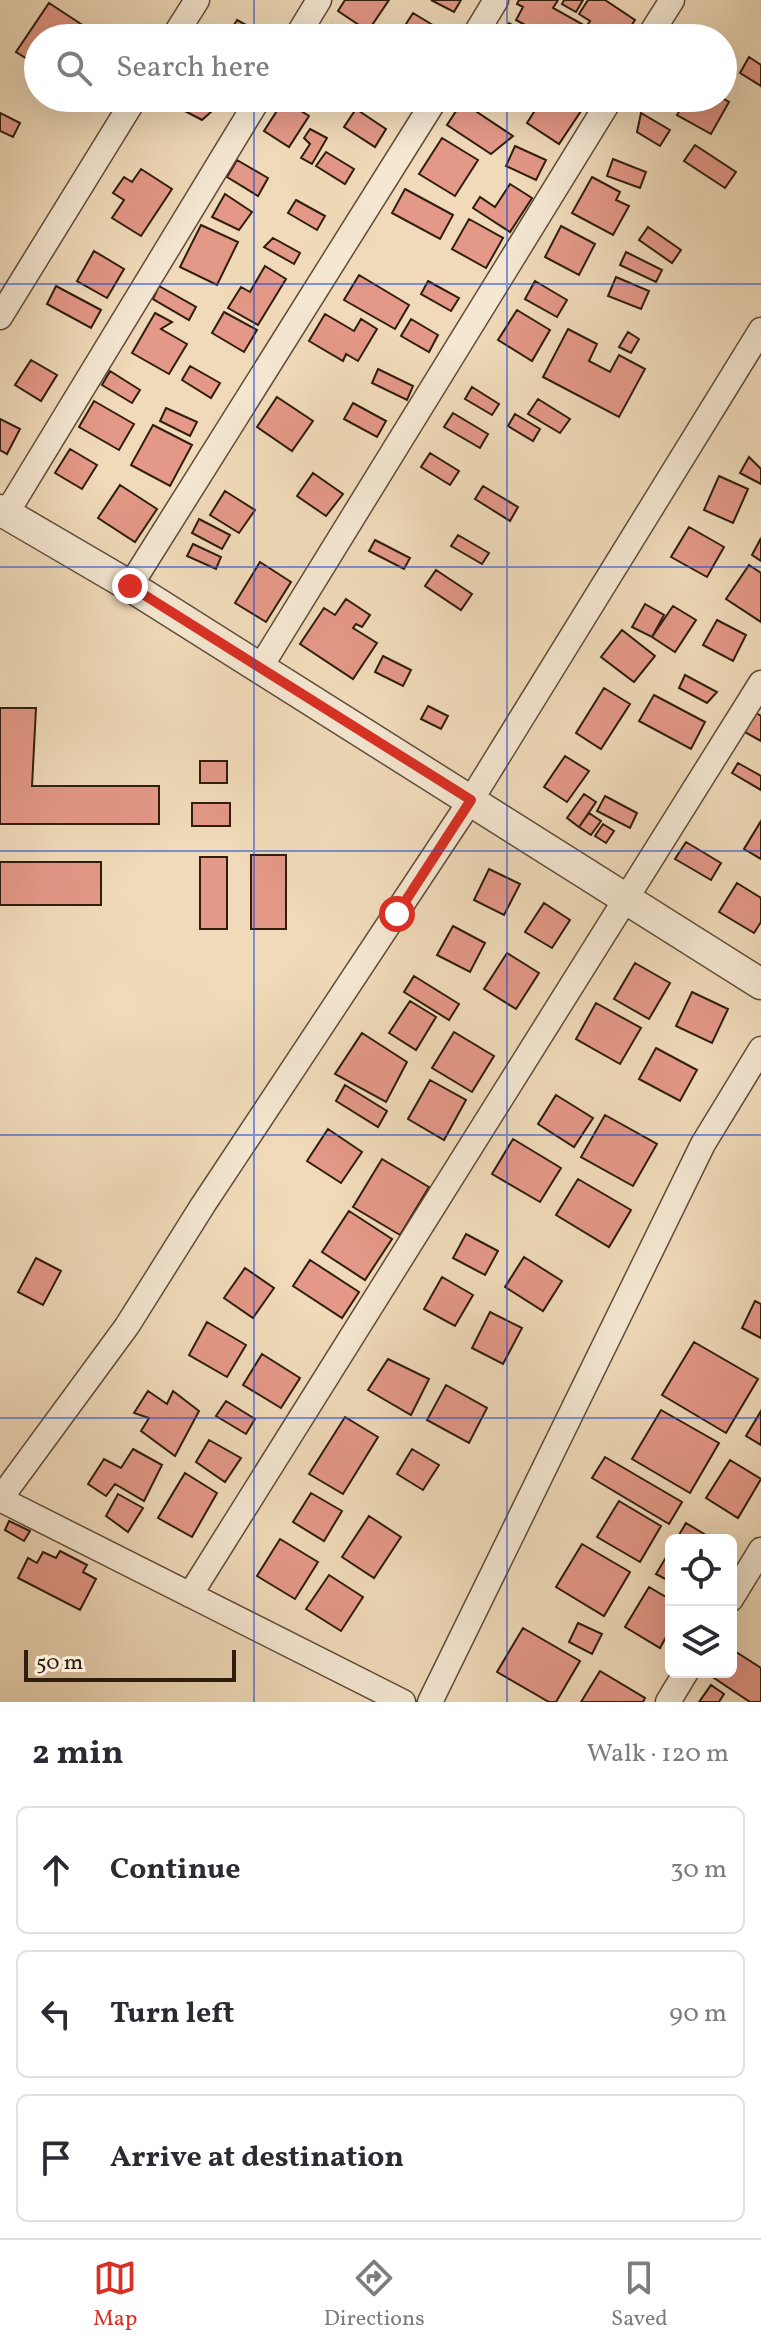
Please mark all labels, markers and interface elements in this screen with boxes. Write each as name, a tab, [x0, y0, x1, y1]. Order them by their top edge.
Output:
search box	[24, 24, 737, 112]
icon: search	[52, 46, 96, 90]
text: Search here	[116, 47, 270, 89]
route end	[112, 568, 148, 604]
route start	[379, 896, 415, 932]
map controls	[665, 1534, 737, 1678]
button: locate	[665, 1534, 737, 1606]
button: layers	[665, 1606, 737, 1678]
scale bar	[24, 1646, 236, 1682]
text: 50 m	[36, 1648, 83, 1679]
text: 2 min	[32, 1731, 124, 1778]
text: Walk · 120 m	[587, 1736, 729, 1772]
icon: ahead	[34, 1848, 78, 1892]
text: Continue	[110, 1849, 241, 1891]
text: 30 m	[670, 1852, 727, 1888]
icon: left	[34, 1992, 78, 2036]
text: Turn left	[110, 1993, 234, 2035]
text: 90 m	[669, 1996, 727, 2032]
icon: arrive	[34, 2136, 78, 2180]
text: Arrive at destination	[110, 2137, 404, 2179]
tab: Map	[93, 2256, 137, 2335]
tab: Directions	[324, 2256, 425, 2335]
tab: Saved	[611, 2256, 668, 2335]

